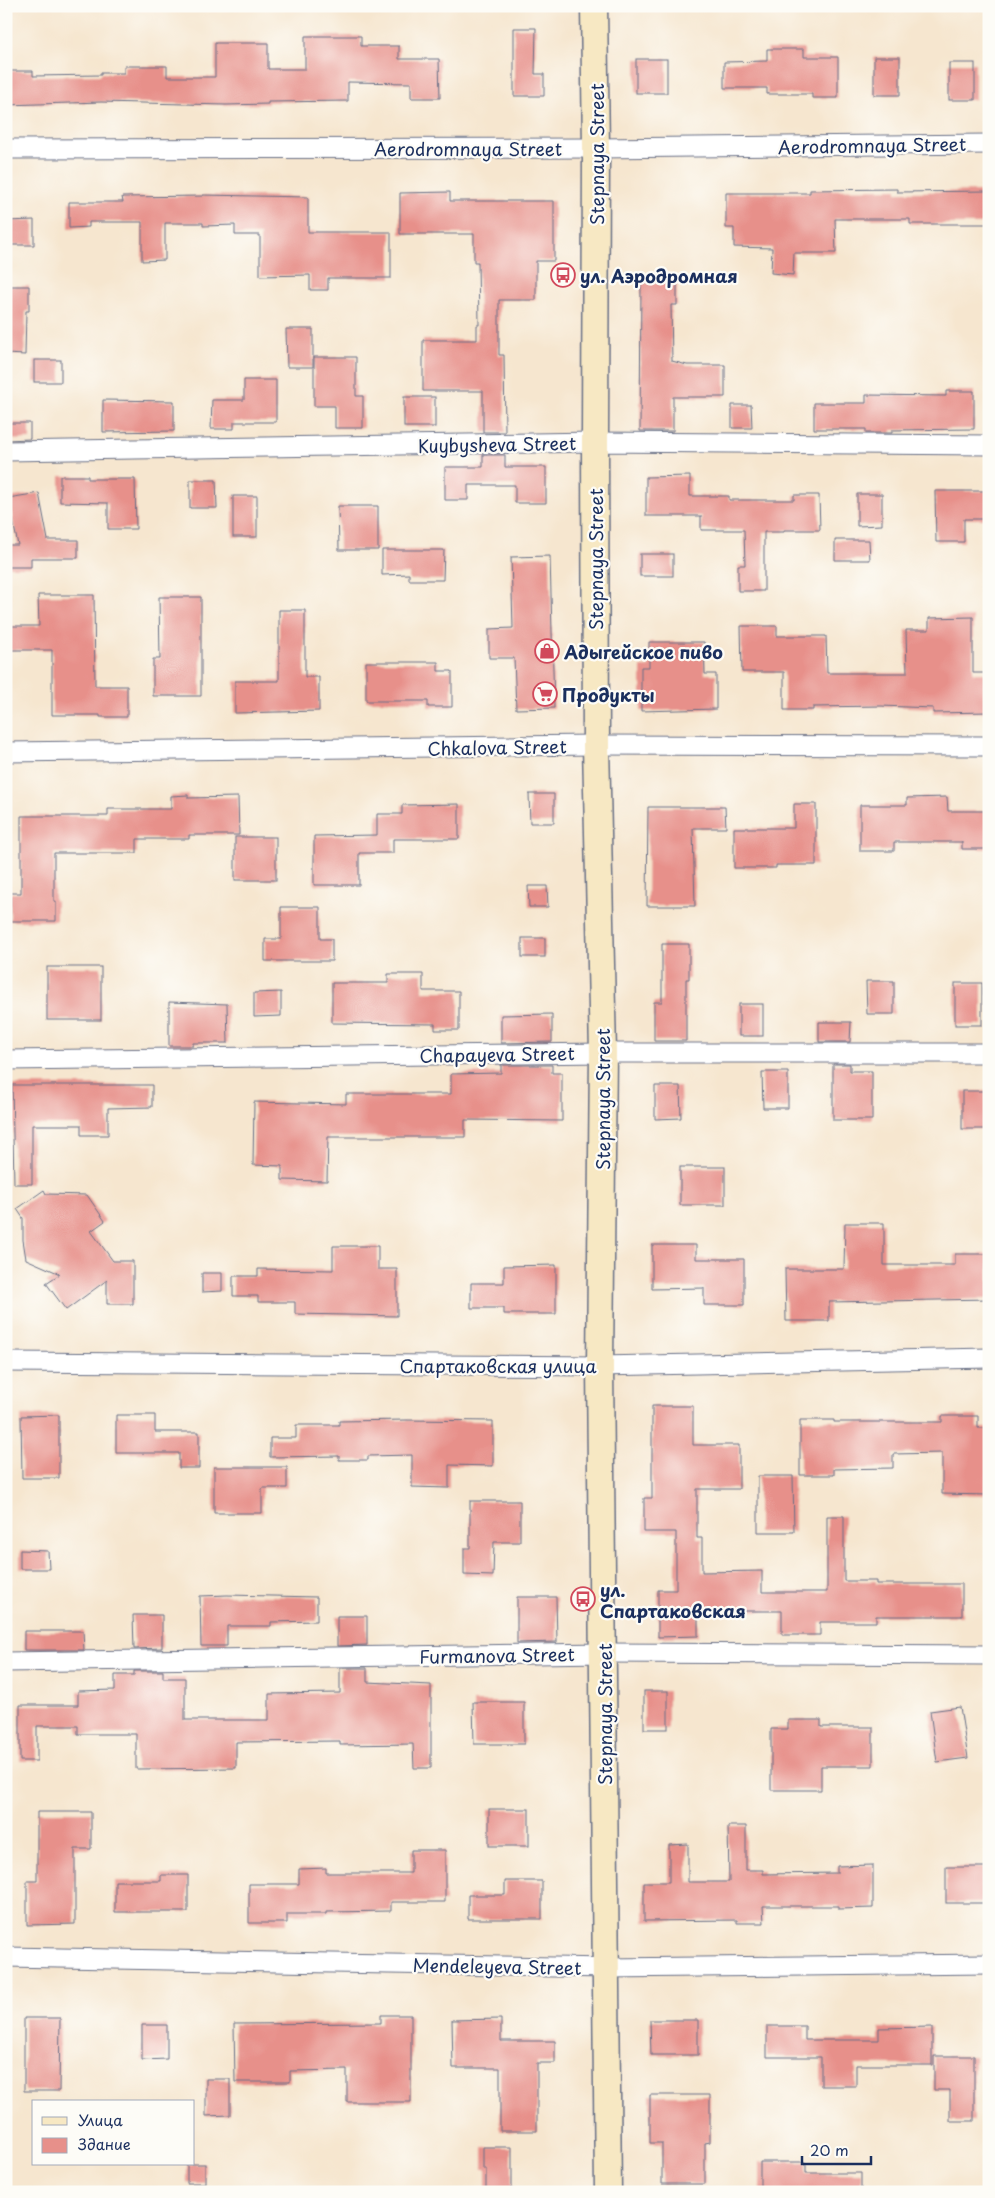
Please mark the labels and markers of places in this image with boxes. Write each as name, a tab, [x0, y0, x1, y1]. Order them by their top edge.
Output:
bus stop icon: ул. Аэродромная	[550, 262, 576, 288]
place label: ул. Аэродромная	[580, 262, 738, 289]
shop icon: Адыгейское пиво	[534, 638, 560, 664]
place label: Адыгейское пиво	[563, 638, 723, 665]
supermarket icon: Продукты	[532, 681, 558, 707]
place label: Продукты	[562, 681, 655, 708]
place label: ул. Спартаковская	[600, 1576, 746, 1624]
bus stop icon: ул. Спартаковская	[570, 1586, 596, 1612]

